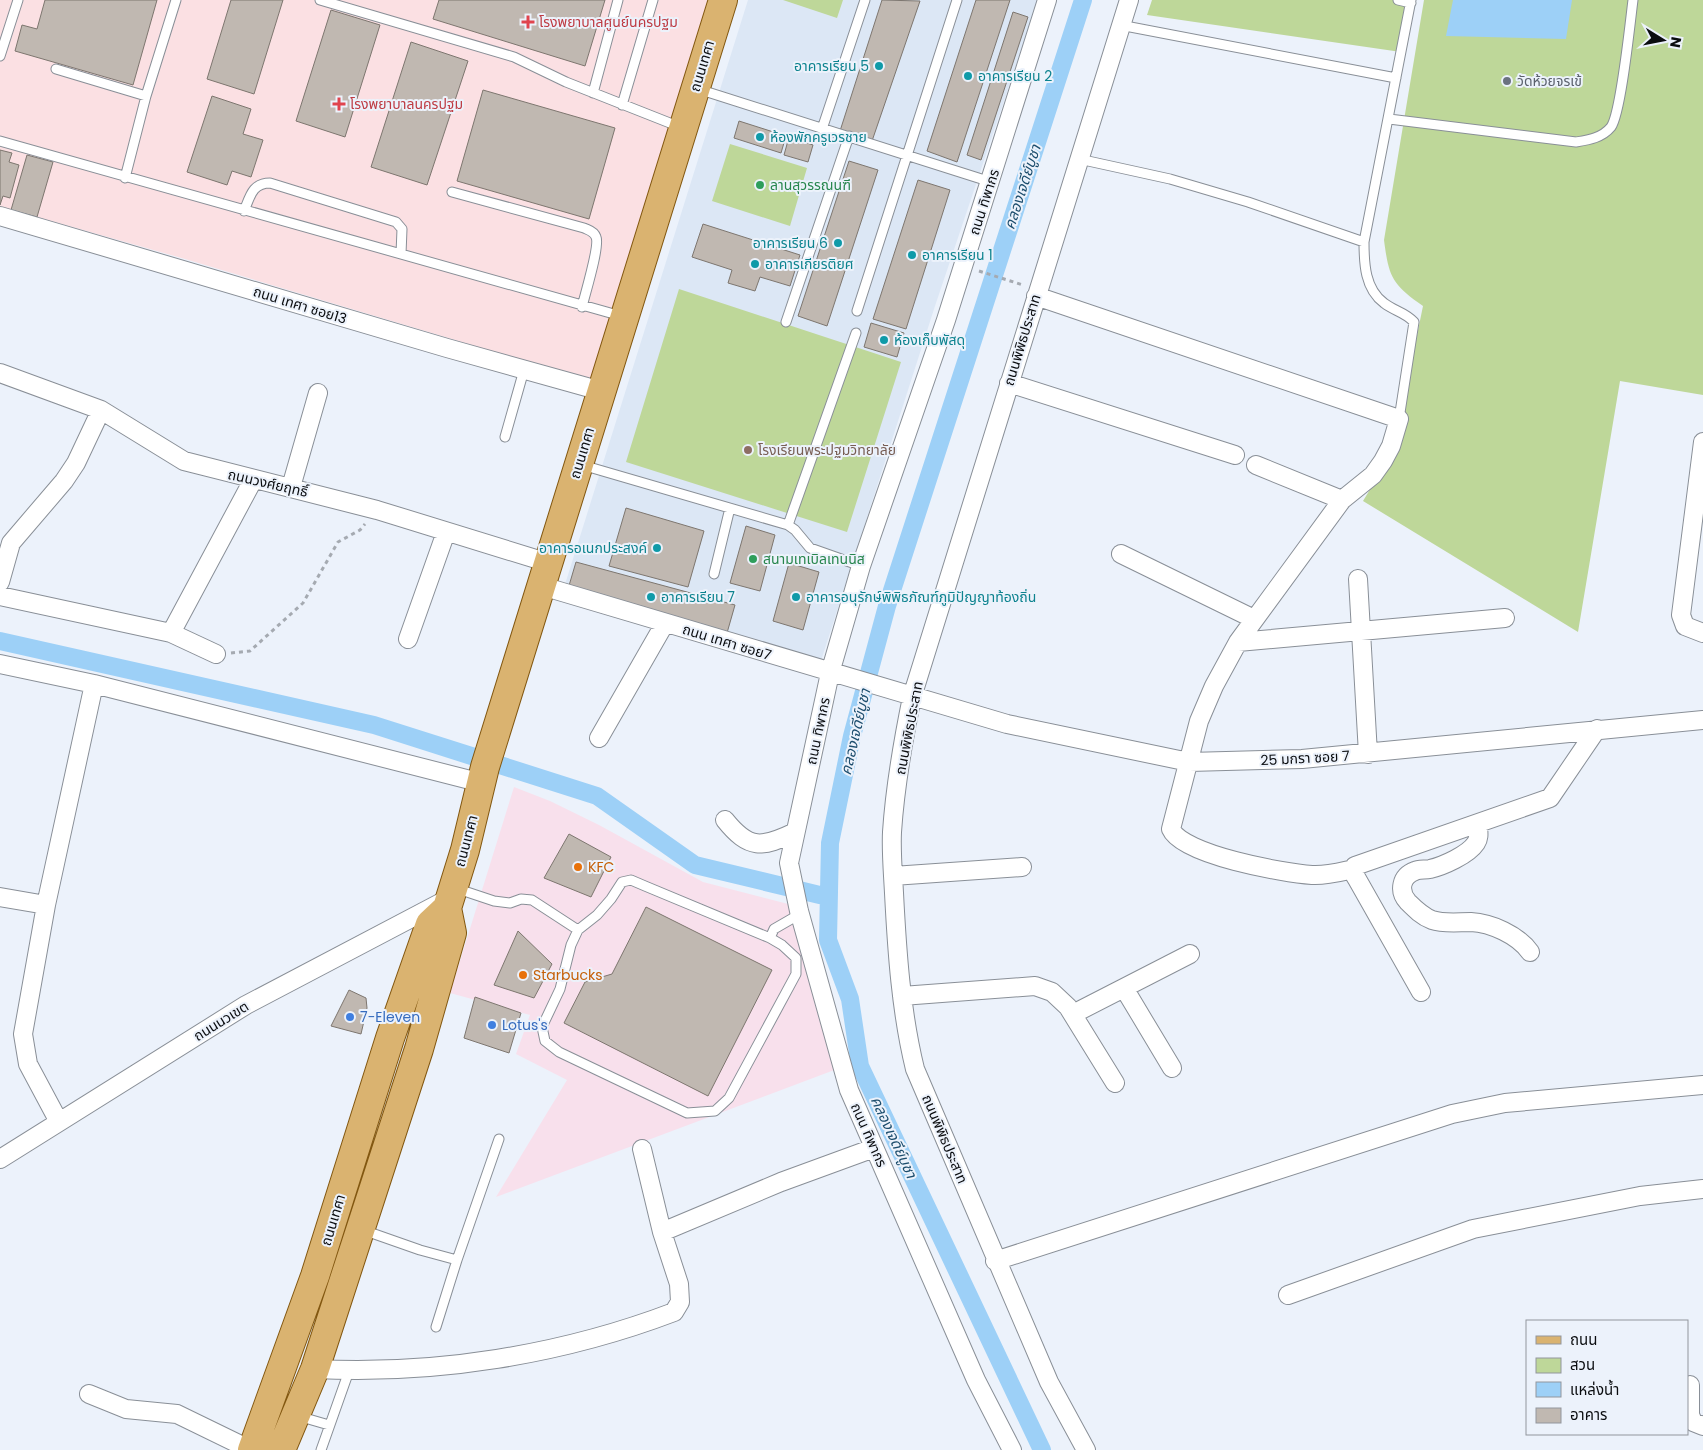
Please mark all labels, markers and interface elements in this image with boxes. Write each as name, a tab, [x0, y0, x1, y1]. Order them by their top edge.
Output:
place label: โรงพยาบาลศูนย์นครปฐม	[539, 12, 678, 32]
marker: โรงพยาบาลศูนย์นครปฐม	[521, 15, 535, 29]
north arrow	[1638, 15, 1688, 65]
text: N	[1665, 35, 1687, 49]
street label: ถนนเทศา	[685, 38, 719, 94]
place label: อาคารเรียน 5	[794, 56, 869, 76]
marker: อาคารเรียน 5	[873, 60, 885, 72]
place label: อาคารเรียน 2	[978, 66, 1052, 86]
marker: อาคารเรียน 2	[962, 70, 974, 82]
place label: วัดห้วยจรเข้	[1517, 71, 1582, 91]
marker: วัดห้วยจรเข้	[1501, 75, 1513, 87]
place label: โรงพยาบาลนครปฐม	[350, 94, 463, 114]
marker: โรงพยาบาลนครปฐม	[332, 97, 346, 111]
place label: ห้องพักครูเวรชาย	[770, 127, 867, 147]
marker: ห้องพักครูเวรชาย	[754, 131, 766, 143]
water label: คลองเจดีย์บูชา	[998, 141, 1046, 232]
street label: ถนน ทิพากร	[964, 166, 1004, 238]
place label: ลานสุวรรณนฑี	[770, 175, 851, 195]
marker: ลานสุวรรณนฑี	[754, 179, 766, 191]
place label: อาคารเรียน 6	[753, 233, 828, 253]
marker: อาคารเรียน 6	[832, 237, 844, 249]
place label: อาคารเรียน 1	[922, 245, 993, 265]
marker: อาคารเรียน 1	[906, 249, 918, 261]
place label: อาคารเกียรติยศ	[765, 254, 854, 274]
marker: อาคารเกียรติยศ	[749, 258, 761, 270]
street label: ถนน เทศา ซอย13	[251, 281, 349, 329]
street label: ถนนพิพิธประสาท	[999, 292, 1045, 388]
place label: ห้องเก็บพัสดุ	[894, 330, 965, 350]
marker: ห้องเก็บพัสดุ	[878, 334, 890, 346]
street label: ถนนเทศา	[565, 425, 599, 481]
place label: โรงเรียนพระปฐมวิทยาลัย	[758, 440, 896, 460]
marker: โรงเรียนพระปฐมวิทยาลัย	[742, 444, 754, 456]
street label: ถนนวงศ์ยฤทธิ์	[226, 464, 310, 502]
place label: อาคารอเนกประสงค์	[539, 538, 647, 558]
marker: อาคารอเนกประสงค์	[651, 542, 663, 554]
place label: สนามเทเบิลเทนนิส	[763, 549, 865, 569]
marker: สนามเทเบิลเทนนิส	[747, 553, 759, 565]
place label: อาคารเรียน 7	[661, 587, 735, 607]
place label: อาคารอนุรักษ์พิพิธภัณฑ์ภูมิปัญญาท้องถิ่น	[806, 587, 1036, 607]
marker: อาคารเรียน 7	[645, 591, 657, 603]
marker: อาคารอนุรักษ์พิพิธภัณฑ์ภูมิปัญญาท้องถิ่น	[790, 591, 802, 603]
street label: ถนน เทศา ซอย7	[680, 619, 774, 665]
street label: ถนนพิพิธประสาท	[890, 680, 928, 776]
water label: คลองเจดีย์บูชา	[835, 686, 875, 777]
street label: ถนน ทิพากร	[801, 695, 835, 767]
street label: 25 มกรา ซอย 7	[1260, 746, 1350, 770]
street label: ถนนเทศา	[450, 813, 482, 869]
place label: KFC	[588, 857, 614, 877]
marker: KFC	[572, 861, 584, 873]
place label: Starbucks	[533, 965, 602, 985]
marker: Starbucks	[517, 969, 529, 981]
street label: ถนนนวเขต	[190, 996, 252, 1046]
place label: 7-Eleven	[360, 1007, 420, 1027]
marker: 7-Eleven	[344, 1011, 356, 1023]
place label: Lotus's	[502, 1015, 548, 1035]
marker: Lotus's	[486, 1019, 498, 1031]
street label: ถนนพิพิธประสาท	[917, 1091, 973, 1187]
water label: คลองเจดีย์บูชา	[866, 1093, 922, 1182]
street label: ถนน ทิพากร	[846, 1100, 892, 1171]
street label: ถนนเทศา	[316, 1192, 350, 1248]
legend	[1526, 1320, 1688, 1435]
text: ถนน	[1570, 1329, 1597, 1350]
text: สวน	[1570, 1354, 1595, 1375]
text: แหล่งน้ำ	[1570, 1379, 1619, 1400]
text: อาคาร	[1570, 1404, 1607, 1425]

